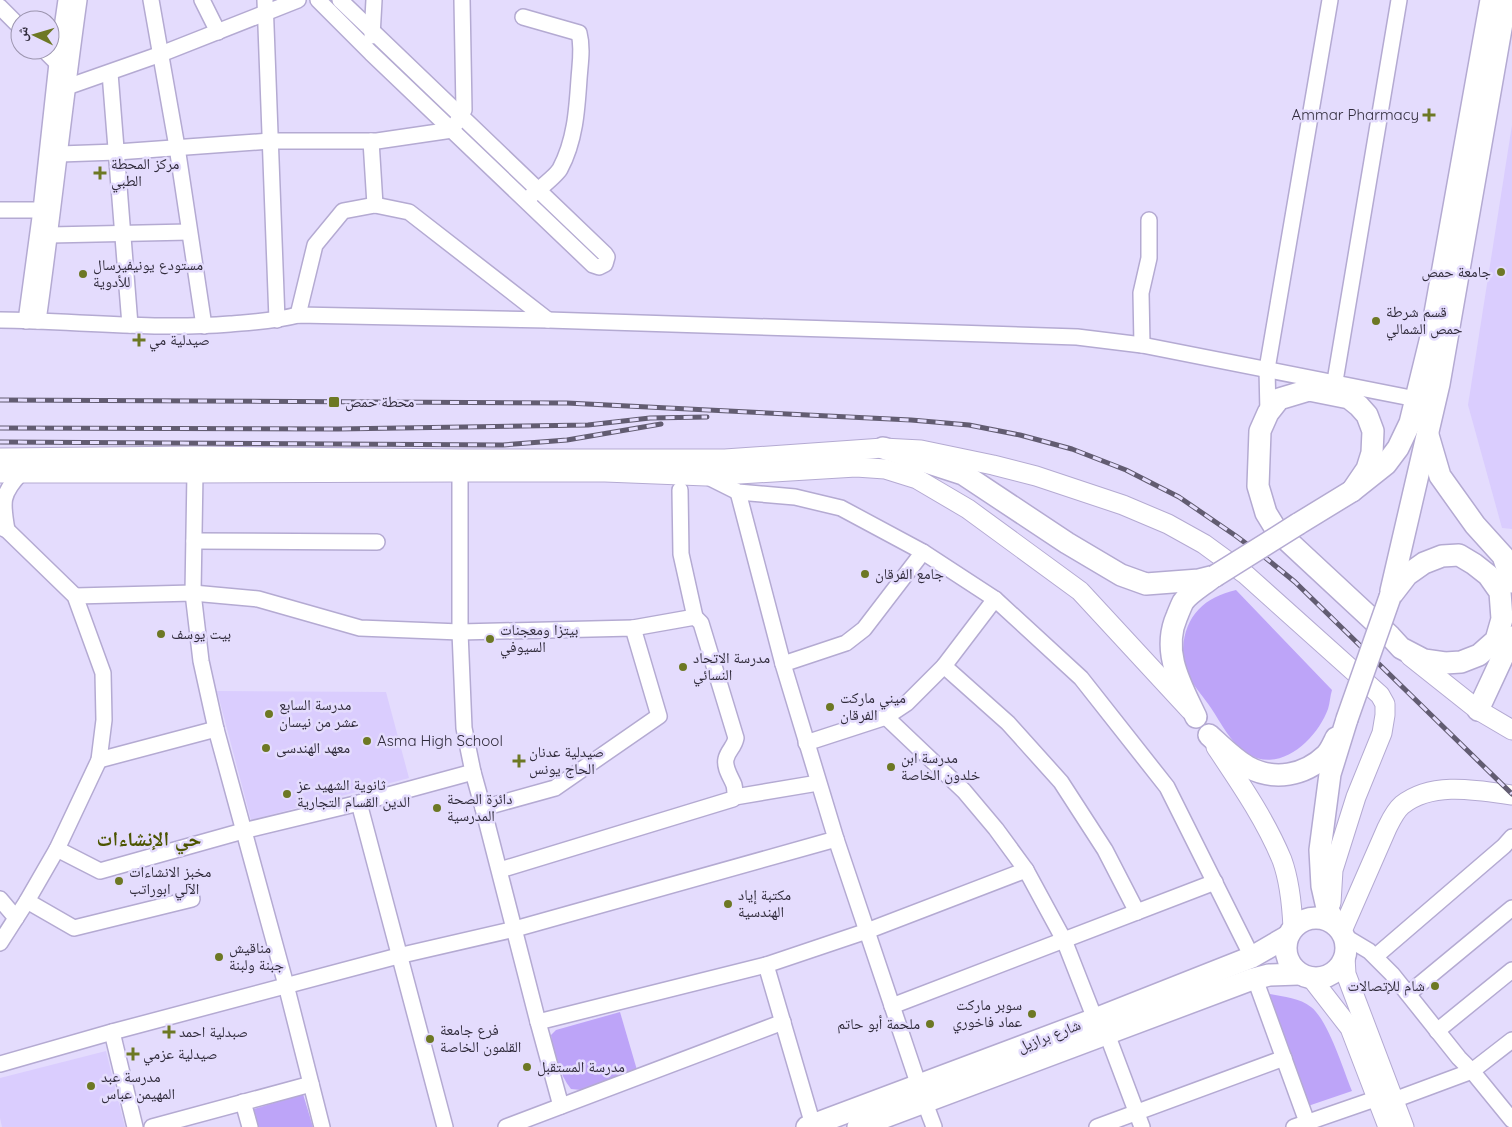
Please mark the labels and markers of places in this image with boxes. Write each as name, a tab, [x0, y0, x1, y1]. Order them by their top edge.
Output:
place label: Ammar Pharmacy	[1292, 105, 1419, 124]
marker: Ammar Pharmacy	[1423, 109, 1435, 121]
place label: مركز المحطة الطبي	[111, 154, 180, 193]
marker: مركز المحطة الطبي	[93, 166, 107, 180]
place label: مستودع يونيفيرسال للأدوية	[93, 255, 203, 291]
place label: جامعة حمص	[1422, 262, 1491, 282]
marker: جامعة حمص	[1495, 266, 1507, 278]
marker: مستودع يونيفيرسال للأدوية	[77, 268, 89, 280]
place label: قسم شرطة حمص الشمالي	[1386, 302, 1463, 341]
marker: قسم شرطة حمص الشمالي	[1370, 315, 1382, 327]
place label: صيدلية مي	[149, 330, 210, 352]
marker: صيدلية مي	[133, 334, 145, 346]
place label: محطة حمص	[345, 392, 415, 412]
marker: محطة حمص	[327, 395, 341, 409]
place label: جامع الفرقان	[875, 564, 944, 584]
marker: جامع الفرقان	[859, 568, 871, 580]
place label: بيتزا ومعجنات السيوفي	[500, 620, 578, 659]
place label: بيت يوسف	[171, 624, 231, 643]
marker: بيت يوسف	[155, 628, 167, 640]
marker: بيتزا ومعجنات السيوفي	[484, 633, 496, 645]
place label: مدرسة الاتحاد النسائي	[693, 648, 770, 687]
marker: مدرسة الاتحاد النسائي	[677, 661, 689, 673]
place label: ميني ماركت الفرقان	[840, 688, 906, 725]
place label: مدرسة السابع عشر من نيسان	[279, 695, 359, 732]
marker: ميني ماركت الفرقان	[824, 701, 836, 713]
marker: مدرسة السابع عشر من نيسان	[263, 708, 275, 720]
place label: Asma High School	[377, 731, 503, 750]
marker: Asma High School	[361, 735, 373, 747]
place label: معهد الهندسى	[276, 738, 350, 758]
marker: معهد الهندسى	[260, 742, 272, 754]
place label: صيدلية عدنان الحاج يونس	[529, 742, 604, 779]
place label: مدرسة ابن خلدون الخاصة	[901, 748, 981, 785]
marker: صيدلية عدنان الحاج يونس	[513, 755, 525, 767]
marker: مدرسة ابن خلدون الخاصة	[885, 761, 897, 773]
place label: ثانوية الشهيد عز الدين القسام التجارية	[296, 775, 410, 812]
marker: ثانوية الشهيد عز الدين القسام التجارية	[281, 788, 293, 800]
place label: دائرة الصحة المدرسية	[447, 789, 512, 825]
marker: دائرة الصحة المدرسية	[431, 802, 443, 814]
place label: مخبز الانشاءات الآلي ابوراتب	[129, 862, 211, 901]
marker: مخبز الانشاءات الآلي ابوراتب	[113, 875, 125, 887]
place label: مكتبة إياد الهندسية	[738, 885, 791, 921]
marker: مكتبة إياد الهندسية	[722, 898, 734, 910]
place label: مناقيش جبنة ولبنة	[229, 938, 284, 974]
marker: مناقيش جبنة ولبنة	[213, 951, 225, 963]
place label: شام للإتصالات	[1348, 976, 1425, 996]
marker: شام للإتصالات	[1429, 980, 1441, 992]
place label: سوبر ماركت عماد فاخوري	[952, 995, 1022, 1034]
marker: سوبر ماركت عماد فاخوري	[1026, 1008, 1038, 1020]
place label: ملحمة أبو حاتم	[837, 1014, 920, 1034]
marker: ملحمة أبو حاتم	[924, 1018, 936, 1030]
place label: فرع جامعة القلمون الخاصة	[440, 1020, 521, 1057]
place label: صبدلية احمد	[179, 1022, 248, 1041]
marker: صبدلية احمد	[163, 1026, 175, 1038]
marker: فرع جامعة القلمون الخاصة	[424, 1033, 436, 1045]
place label: صيدلية عزمي	[143, 1044, 218, 1066]
marker: صيدلية عزمي	[127, 1048, 139, 1060]
place label: مدرسة المستقبل	[537, 1057, 625, 1077]
marker: مدرسة المستقبل	[521, 1061, 533, 1073]
place label: مدرسة عبد المهيمن عباس	[101, 1067, 175, 1104]
marker: مدرسة عبد المهيمن عباس	[85, 1080, 97, 1092]

